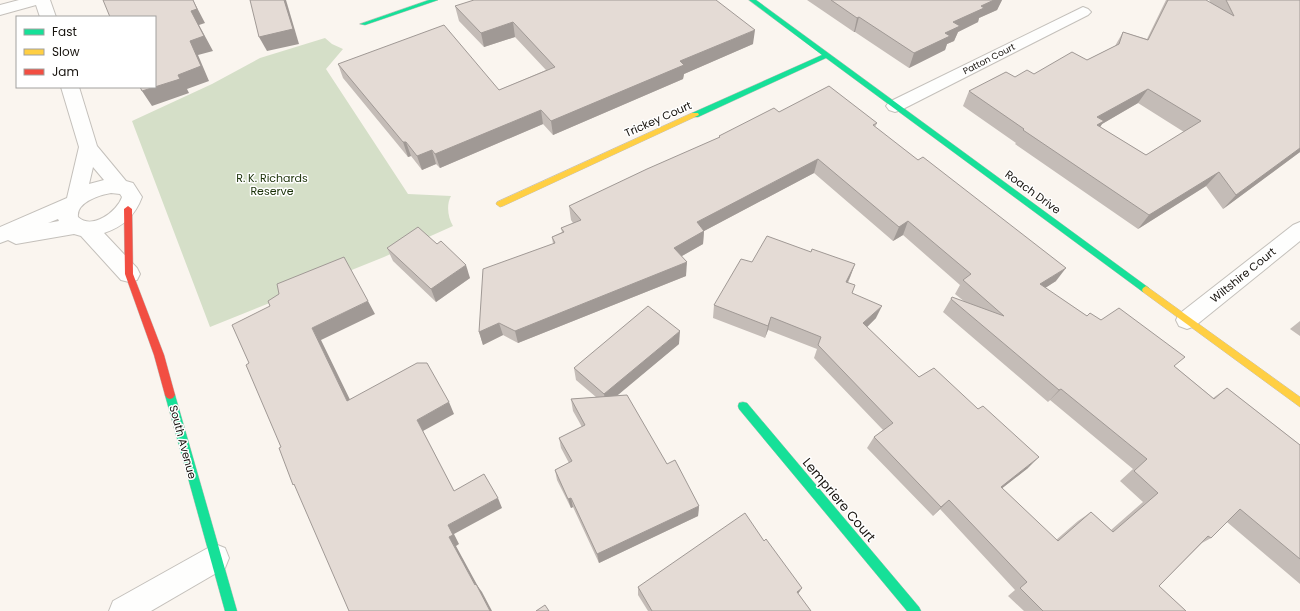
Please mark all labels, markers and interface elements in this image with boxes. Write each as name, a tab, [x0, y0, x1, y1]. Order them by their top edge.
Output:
legend	[16, 16, 156, 88]
text: Fast	[52, 23, 77, 40]
street label: Patton Court	[961, 41, 1017, 77]
text: Slow	[52, 43, 80, 60]
text: Jam	[52, 63, 79, 80]
street label: Trickey Court	[622, 97, 694, 141]
street label: Roach Drive	[1002, 166, 1064, 218]
park label: R. K. Richards Reserve	[236, 170, 308, 199]
street label: Wiltshire Court	[1207, 244, 1279, 306]
street label: South Avenue	[165, 403, 201, 481]
street label: Lempriere Court	[798, 454, 880, 546]

